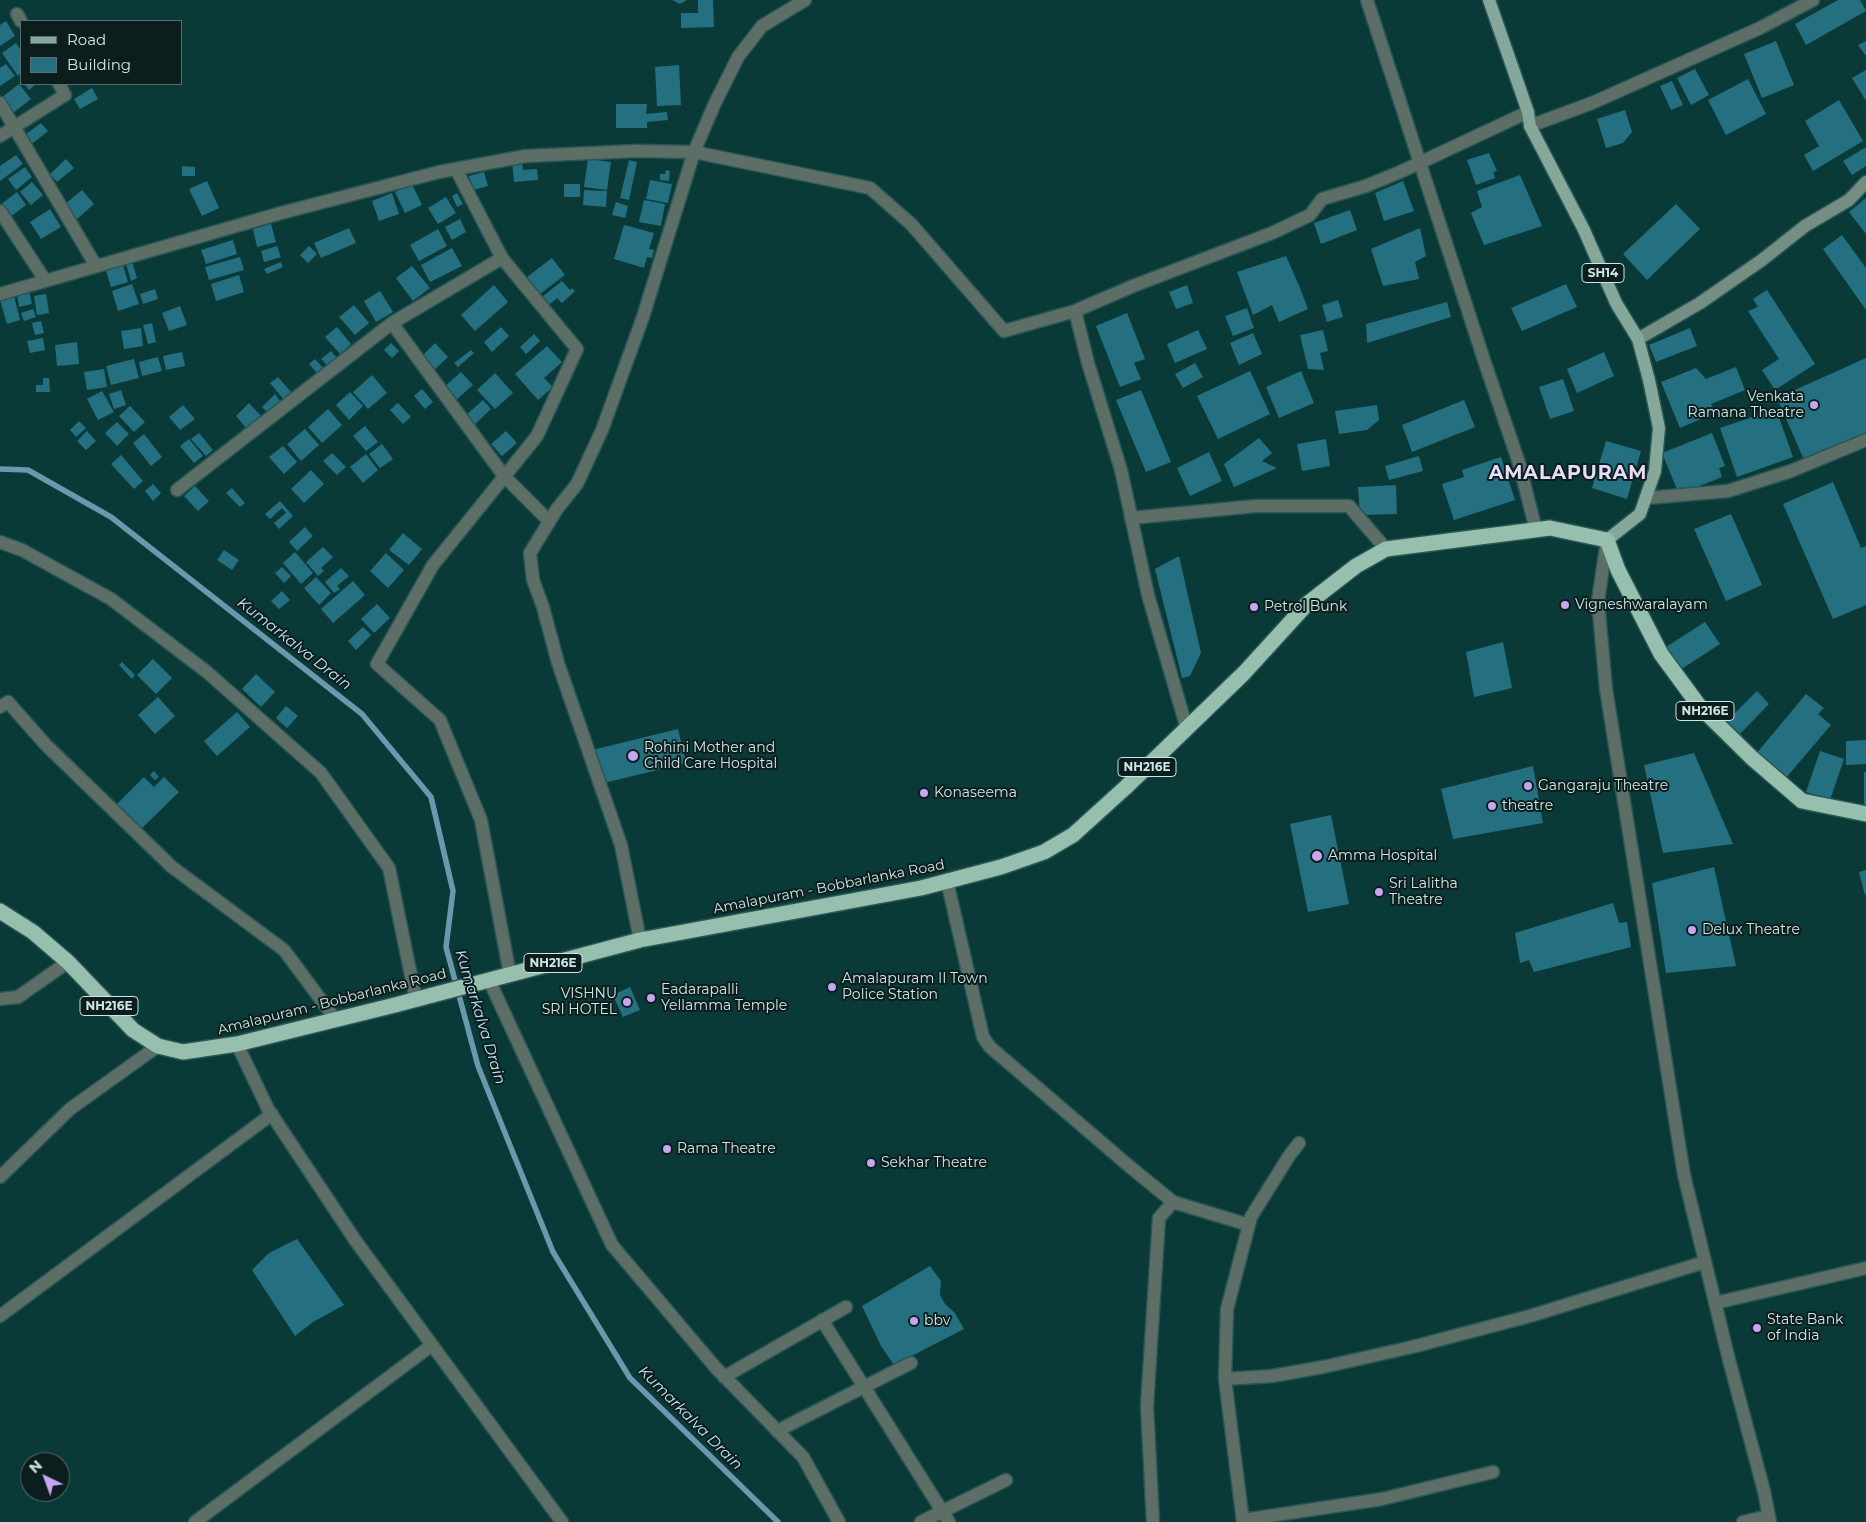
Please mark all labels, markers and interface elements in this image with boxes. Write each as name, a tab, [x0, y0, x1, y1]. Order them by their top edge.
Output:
legend	[20, 20, 182, 85]
text: Road	[67, 30, 106, 49]
text: Building	[67, 55, 131, 74]
road number: SH14	[1582, 264, 1624, 282]
place label: Venkata Ramana Theatre	[1688, 389, 1804, 422]
marker: Venkata Ramana Theatre	[1808, 399, 1820, 411]
district label: AMALAPURAM	[1487, 462, 1649, 484]
water label: Kumarkalva Drain	[233, 594, 355, 694]
place label: Vigneshwaralayam	[1575, 597, 1708, 613]
place label: Petrol Bunk	[1264, 599, 1347, 615]
marker: Vigneshwaralayam	[1559, 599, 1571, 611]
marker: Petrol Bunk	[1248, 601, 1260, 613]
road number: NH216E	[1676, 701, 1734, 720]
place label: Rohini Mother and Child Care Hospital	[644, 740, 777, 772]
marker: Rohini Mother and Child Care Hospital	[626, 749, 640, 763]
road number: NH216E	[1118, 758, 1176, 776]
place label: Gangaraju Theatre	[1538, 778, 1668, 794]
marker: Gangaraju Theatre	[1522, 780, 1534, 792]
place label: Konaseema	[934, 785, 1017, 801]
marker: Konaseema	[918, 787, 930, 799]
place label: theatre	[1502, 798, 1553, 814]
marker: theatre	[1486, 800, 1498, 812]
place label: Amma Hospital	[1328, 848, 1437, 864]
marker: Amma Hospital	[1310, 849, 1324, 863]
street label: Amalapuram - Bobbarlanka Road	[712, 856, 946, 918]
place label: Sri Lalitha Theatre	[1389, 876, 1458, 909]
marker: Sri Lalitha Theatre	[1373, 886, 1385, 898]
place label: Delux Theatre	[1702, 922, 1800, 938]
marker: Delux Theatre	[1686, 924, 1698, 936]
water label: Kumarkalva Drain	[451, 948, 509, 1086]
road number: NH216E	[524, 954, 582, 972]
street label: Amalapuram - Bobbarlanka Road	[216, 965, 448, 1039]
place label: Amalapuram II Town Police Station	[842, 971, 988, 1004]
marker: Amalapuram II Town Police Station	[826, 981, 838, 993]
place label: Eadarapalli Yellamma Temple	[661, 982, 787, 1014]
place label: VISHNU SRI HOTEL	[542, 986, 617, 1019]
marker: Eadarapalli Yellamma Temple	[645, 992, 657, 1004]
road number: NH216E	[80, 996, 138, 1016]
marker: VISHNU SRI HOTEL	[621, 996, 633, 1008]
place label: Rama Theatre	[677, 1141, 776, 1157]
marker: Rama Theatre	[661, 1143, 673, 1155]
place label: Sekhar Theatre	[881, 1155, 987, 1171]
marker: Sekhar Theatre	[865, 1157, 877, 1169]
place label: State Bank of India	[1767, 1312, 1843, 1344]
place label: bbv	[924, 1313, 950, 1329]
marker: bbv	[908, 1315, 920, 1327]
marker: State Bank of India	[1751, 1322, 1763, 1334]
water label: Kumarkalva Drain	[634, 1362, 746, 1474]
north arrow	[20, 1452, 70, 1502]
text: N	[25, 1456, 46, 1477]

